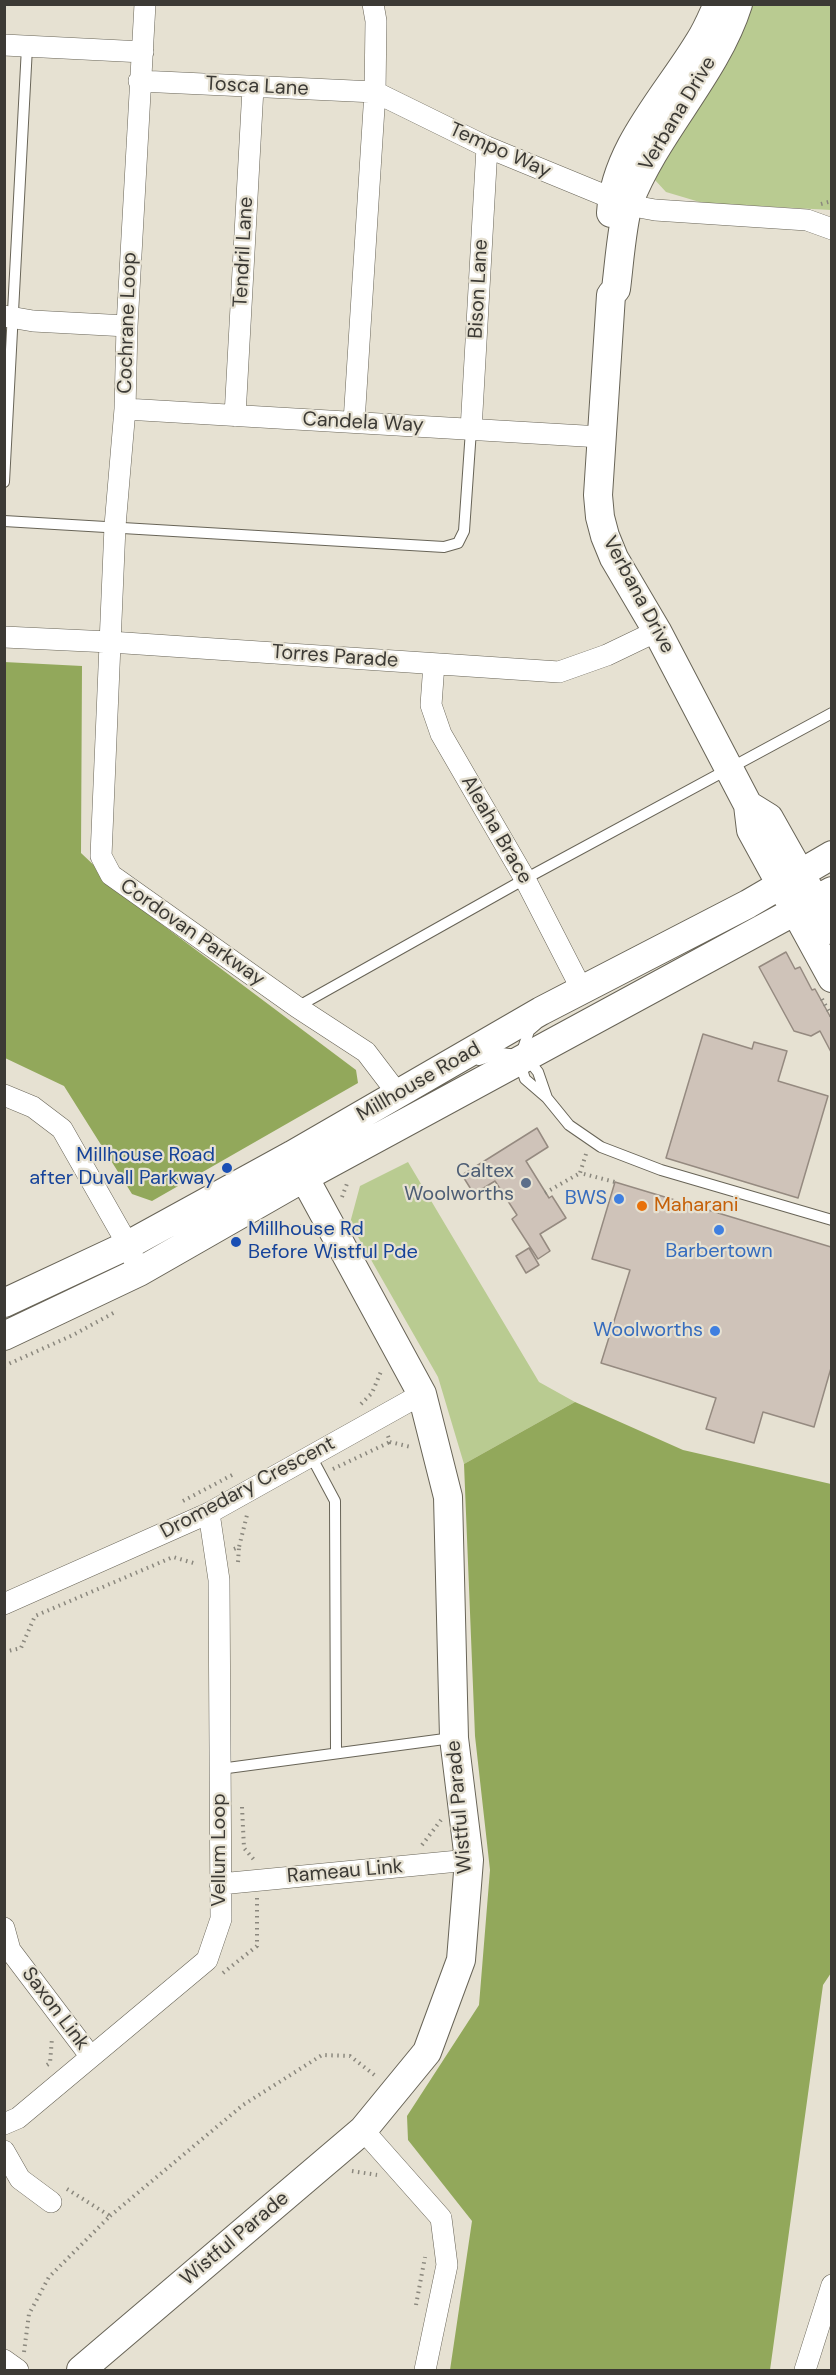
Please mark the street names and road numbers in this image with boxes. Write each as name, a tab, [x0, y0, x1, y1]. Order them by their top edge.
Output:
street label: Verbana Drive	[634, 52, 722, 176]
street label: Tosca Lane	[205, 72, 309, 102]
street label: Tempo Way	[446, 118, 554, 184]
street label: Tendril Lane	[229, 196, 259, 308]
street label: Bison Lane	[464, 239, 494, 339]
street label: Cochrane Loop	[114, 252, 142, 394]
street label: Candela Way	[302, 408, 424, 438]
street label: Verbana Drive	[597, 532, 679, 658]
street label: Torres Parade	[271, 641, 399, 673]
street label: Aleaha Brace	[455, 772, 537, 888]
street label: Cordovan Parkway	[115, 874, 269, 992]
street label: Millhouse Road	[353, 1037, 485, 1127]
street label: Dromedary Crescent	[157, 1432, 339, 1544]
street label: Wistful Parade	[442, 1739, 478, 1875]
street label: Vellum Loop	[208, 1793, 232, 1907]
street label: Rameau Link	[286, 1855, 404, 1889]
street label: Saxon Link	[16, 1963, 94, 2055]
street label: Wistful Parade	[176, 2187, 294, 2291]

